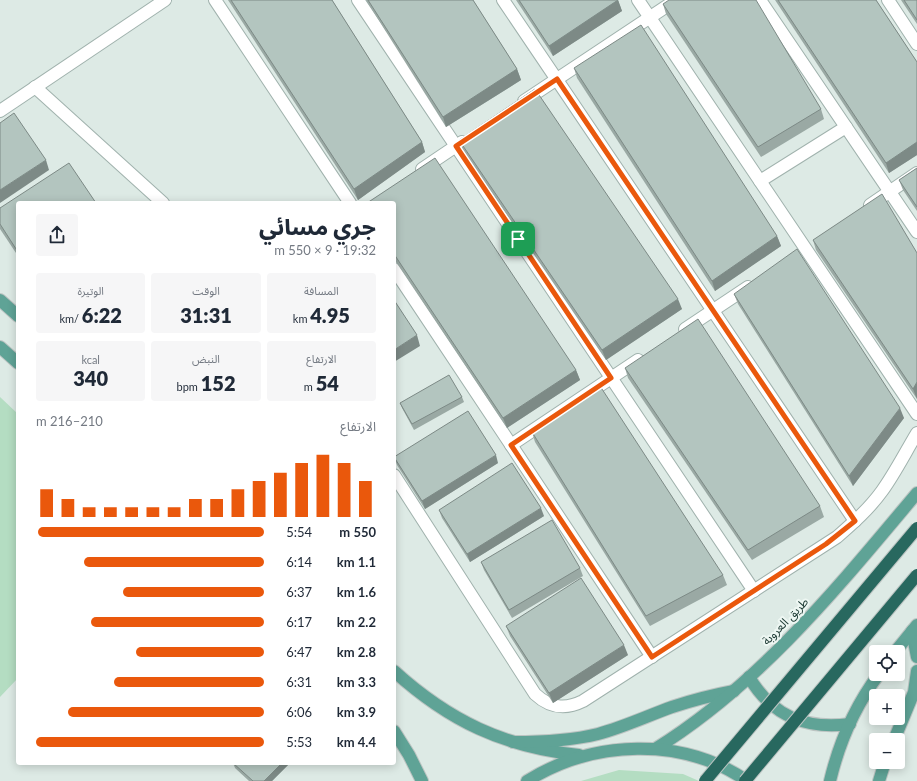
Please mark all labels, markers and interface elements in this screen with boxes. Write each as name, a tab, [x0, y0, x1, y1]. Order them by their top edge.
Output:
text: جري مسائي	[259, 213, 376, 240]
button: share	[36, 214, 78, 256]
pin	[501, 222, 535, 256]
icon: arrive	[507, 228, 529, 250]
text: 19:32 · 9 × 550 m	[274, 242, 376, 258]
text: الوتيرة	[77, 284, 104, 297]
text: الوقت	[192, 284, 220, 297]
text: المسافة	[304, 284, 339, 297]
text: 6:22	[82, 303, 122, 327]
text: 31:31	[180, 303, 232, 327]
text: 4.95	[310, 303, 350, 327]
text: /km	[59, 312, 82, 325]
text: km	[293, 312, 310, 325]
text: النبض	[192, 352, 220, 365]
text: الارتفاع	[306, 352, 336, 365]
text: kcal	[81, 353, 100, 366]
text: 340	[73, 366, 108, 390]
text: 152	[201, 371, 236, 395]
text: 54	[316, 371, 339, 395]
text: bpm	[177, 380, 201, 393]
text: m	[304, 380, 316, 393]
text: 210–216 m	[36, 413, 103, 429]
text: الارتفاع	[340, 418, 376, 434]
text: 5:54	[286, 524, 312, 540]
text: 550 m	[339, 524, 376, 540]
text: 6:14	[286, 554, 312, 570]
text: 1.1 km	[337, 554, 376, 570]
text: 6:37	[286, 584, 312, 600]
text: 1.6 km	[337, 584, 376, 600]
street label: طريق العروبة	[759, 594, 812, 649]
text: 6:17	[286, 614, 312, 630]
text: 2.2 km	[337, 614, 376, 630]
text: 6:47	[286, 644, 312, 660]
text: 2.8 km	[337, 644, 376, 660]
map controls	[869, 645, 905, 769]
button: locate	[869, 645, 905, 681]
text: 6:31	[286, 674, 312, 690]
text: 3.3 km	[337, 674, 376, 690]
button: +	[869, 689, 905, 725]
text: 6:06	[286, 704, 312, 720]
text: 3.9 km	[337, 704, 376, 720]
button: −	[869, 733, 905, 769]
text: 5:53	[286, 734, 312, 750]
text: 4.4 km	[337, 734, 376, 750]

